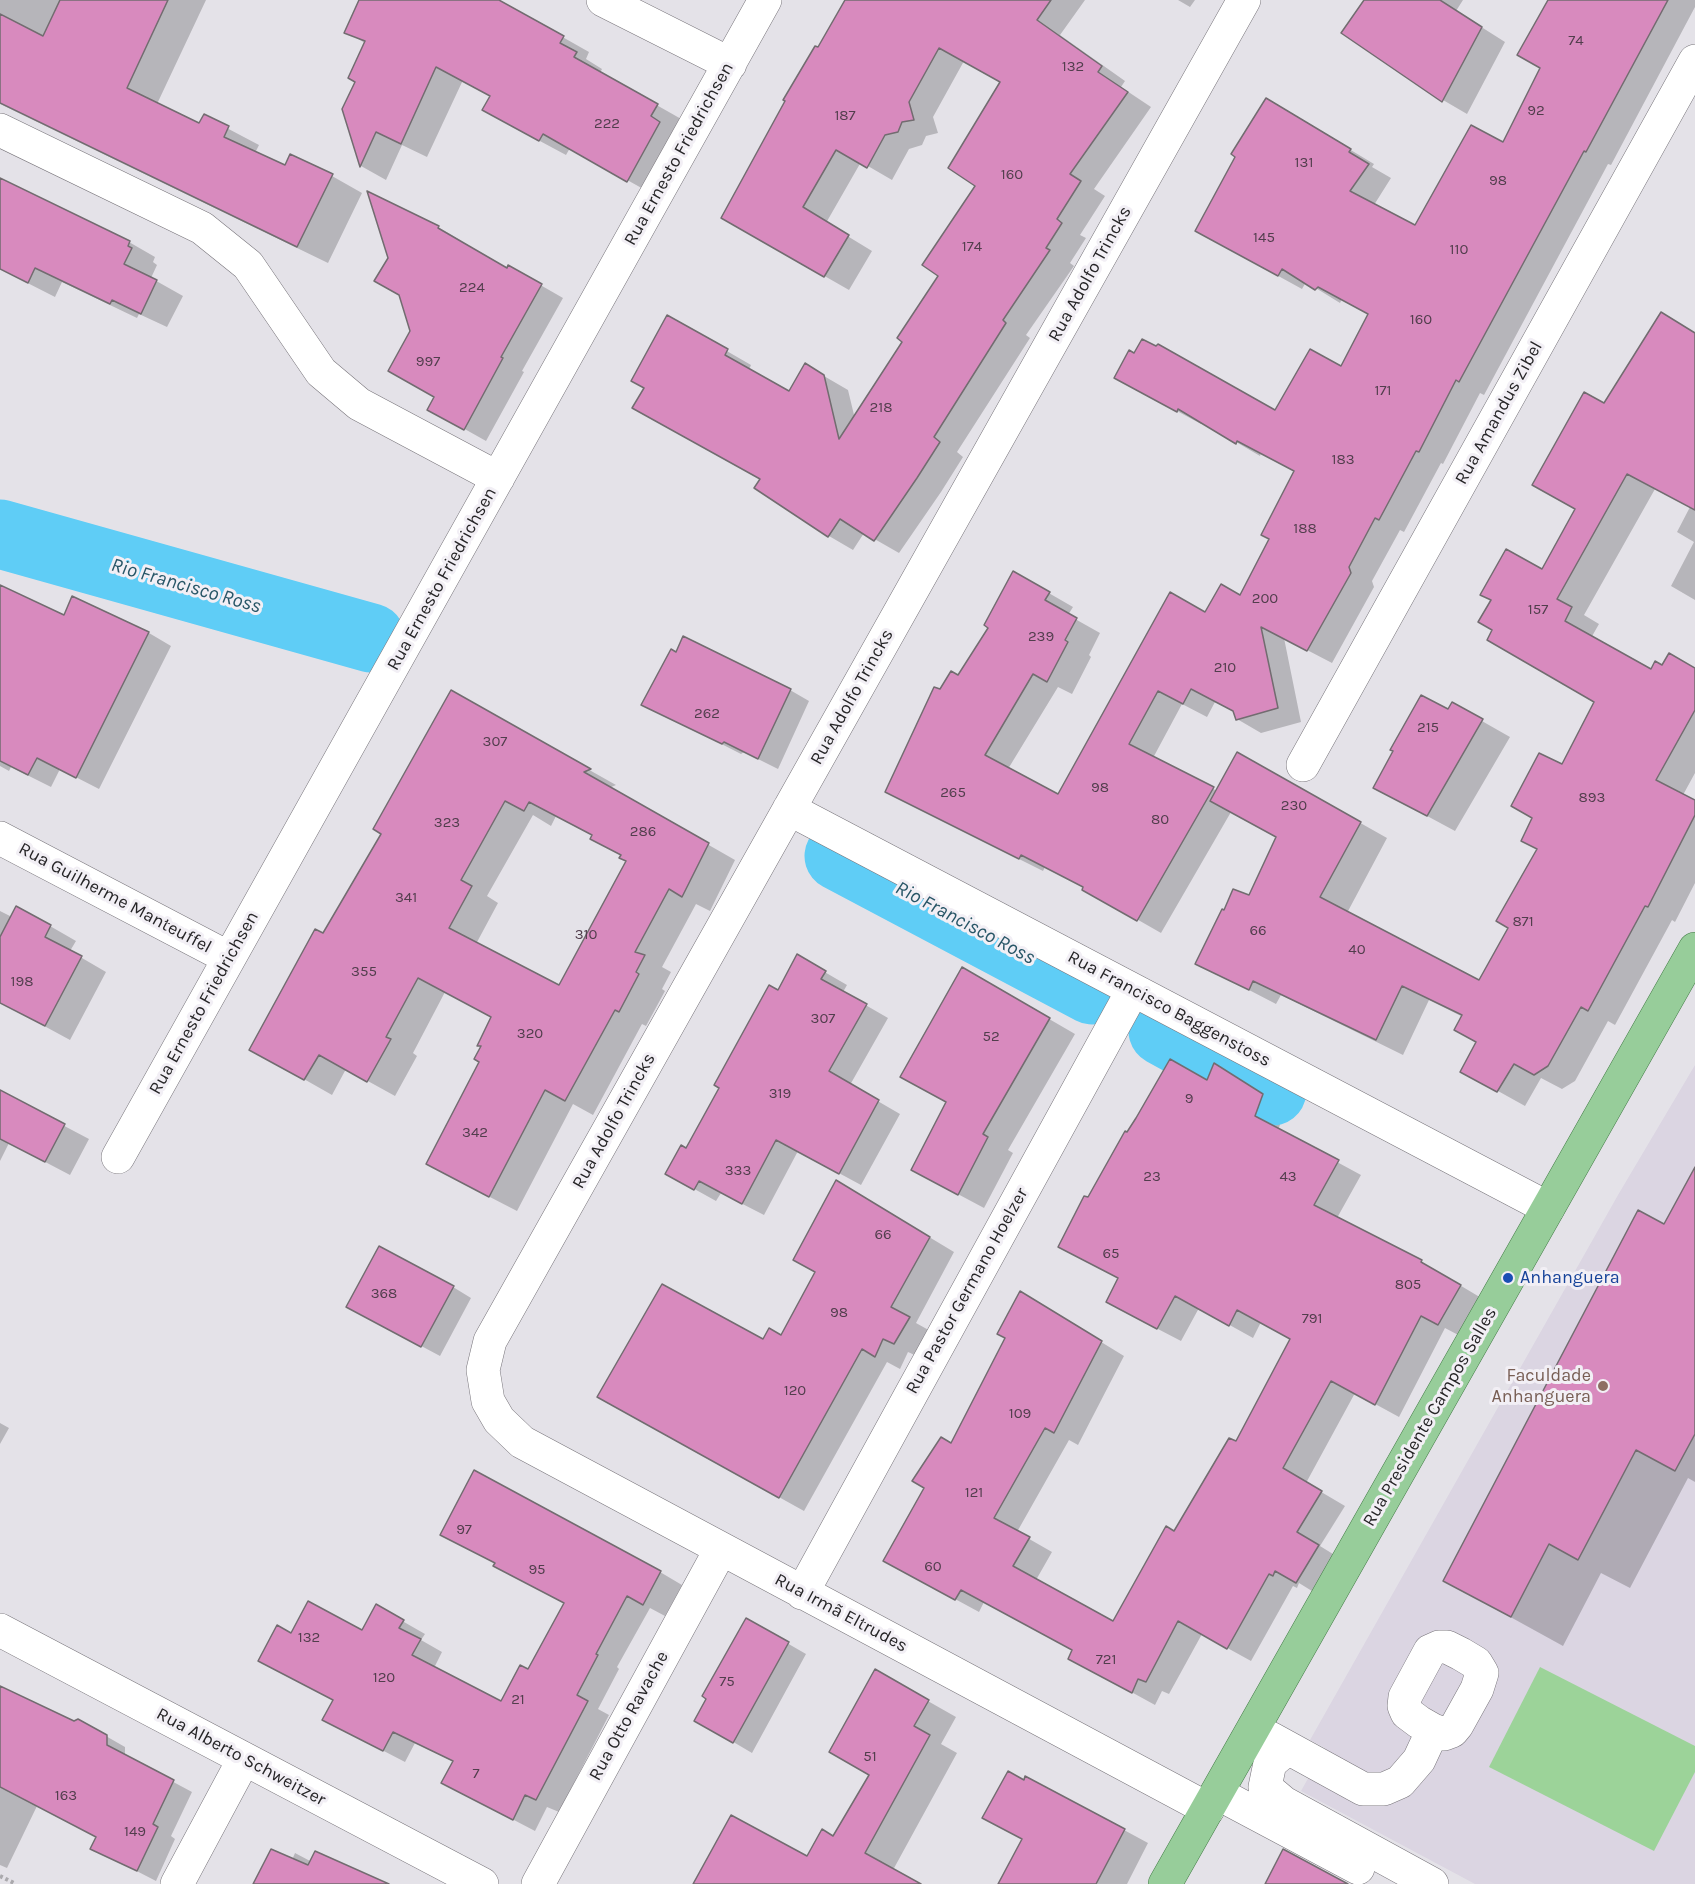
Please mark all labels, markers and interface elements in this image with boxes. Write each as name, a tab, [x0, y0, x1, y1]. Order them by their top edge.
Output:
house number: 74	[1568, 32, 1584, 50]
house number: 132	[1062, 58, 1084, 76]
street label: Rua Ernesto Friedrichsen	[620, 59, 738, 249]
house number: 92	[1527, 102, 1545, 120]
house number: 187	[834, 107, 856, 125]
house number: 222	[594, 115, 620, 133]
house number: 131	[1295, 154, 1313, 172]
house number: 160	[1001, 166, 1023, 184]
house number: 98	[1489, 172, 1507, 190]
street label: Rua Adolfo Trincks	[1044, 202, 1136, 346]
house number: 145	[1253, 229, 1275, 247]
house number: 174	[962, 238, 982, 256]
house number: 110	[1450, 241, 1468, 259]
house number: 224	[459, 279, 485, 297]
house number: 160	[1410, 311, 1432, 329]
street label: Rua Amandus Zibel	[1451, 338, 1547, 488]
house number: 997	[416, 353, 440, 371]
house number: 171	[1375, 382, 1391, 400]
house number: 218	[870, 399, 892, 417]
house number: 183	[1331, 451, 1355, 469]
street label: Rua Ernesto Friedrichsen	[383, 484, 501, 674]
house number: 188	[1293, 520, 1317, 538]
water label: Rio Francisco Ross	[108, 553, 264, 619]
house number: 200	[1252, 590, 1278, 608]
house number: 157	[1528, 601, 1548, 619]
street label: Rua Adolfo Trincks	[806, 625, 898, 769]
house number: 239	[1028, 628, 1054, 646]
house number: 210	[1214, 659, 1236, 677]
house number: 262	[694, 705, 720, 723]
house number: 215	[1417, 719, 1439, 737]
house number: 307	[483, 733, 507, 751]
house number: 98	[1091, 779, 1109, 797]
house number: 265	[940, 784, 966, 802]
house number: 893	[1579, 789, 1605, 807]
house number: 230	[1281, 797, 1307, 815]
house number: 80	[1151, 811, 1169, 829]
house number: 323	[434, 814, 460, 832]
house number: 286	[630, 823, 656, 841]
street label: Rua Guilherme Manteuffel	[15, 838, 215, 958]
water label: Rio Francisco Ross	[891, 876, 1039, 970]
house number: 341	[395, 889, 417, 907]
street label: Rua Ernesto Friedrichsen	[145, 908, 263, 1098]
house number: 871	[1512, 913, 1534, 931]
house number: 66	[1249, 922, 1267, 940]
house number: 310	[575, 926, 597, 944]
house number: 40	[1348, 941, 1366, 959]
street label: Rua Francisco Baggenstoss	[1064, 946, 1274, 1072]
house number: 355	[351, 963, 377, 981]
house number: 198	[11, 973, 33, 991]
house number: 307	[811, 1010, 835, 1028]
house number: 320	[517, 1025, 543, 1043]
house number: 52	[982, 1028, 1000, 1046]
street label: Rua Adolfo Trincks	[568, 1049, 660, 1193]
house number: 319	[769, 1085, 791, 1103]
house number: 9	[1185, 1090, 1193, 1108]
house number: 342	[462, 1124, 488, 1142]
house number: 333	[725, 1162, 751, 1180]
house number: 23	[1143, 1168, 1161, 1186]
house number: 43	[1279, 1168, 1297, 1186]
street label: Rua Pastor Germano Hoelzer	[901, 1184, 1033, 1398]
house number: 66	[874, 1226, 892, 1244]
house number: 65	[1102, 1245, 1120, 1263]
place label: Anhanguera	[1520, 1267, 1620, 1289]
marker: Anhanguera	[1501, 1271, 1515, 1285]
house number: 805	[1395, 1276, 1421, 1294]
house number: 368	[371, 1285, 397, 1303]
house number: 98	[830, 1304, 848, 1322]
street label: Rua Presidente Campos Salles	[1358, 1304, 1502, 1530]
house number: 791	[1302, 1310, 1322, 1328]
place label: Faculdade Anhanguera	[1491, 1365, 1591, 1408]
marker: Faculdade Anhanguera	[1596, 1379, 1610, 1393]
house number: 120	[784, 1382, 806, 1400]
house number: 109	[1009, 1405, 1031, 1423]
house number: 121	[965, 1484, 983, 1502]
house number: 97	[456, 1521, 472, 1539]
house number: 60	[924, 1558, 942, 1576]
house number: 95	[528, 1561, 546, 1579]
street label: Rua Irmã Eltrudes	[771, 1569, 911, 1657]
house number: 132	[298, 1629, 320, 1647]
street label: Rua Otto Ravache	[584, 1648, 674, 1784]
house number: 721	[1096, 1651, 1116, 1669]
house number: 120	[373, 1669, 395, 1687]
house number: 75	[719, 1673, 735, 1691]
house number: 21	[511, 1691, 525, 1709]
street label: Rua Alberto Schweitzer	[153, 1703, 329, 1811]
house number: 51	[863, 1748, 877, 1766]
house number: 7	[472, 1765, 480, 1783]
house number: 163	[55, 1787, 77, 1805]
house number: 149	[124, 1823, 146, 1841]

